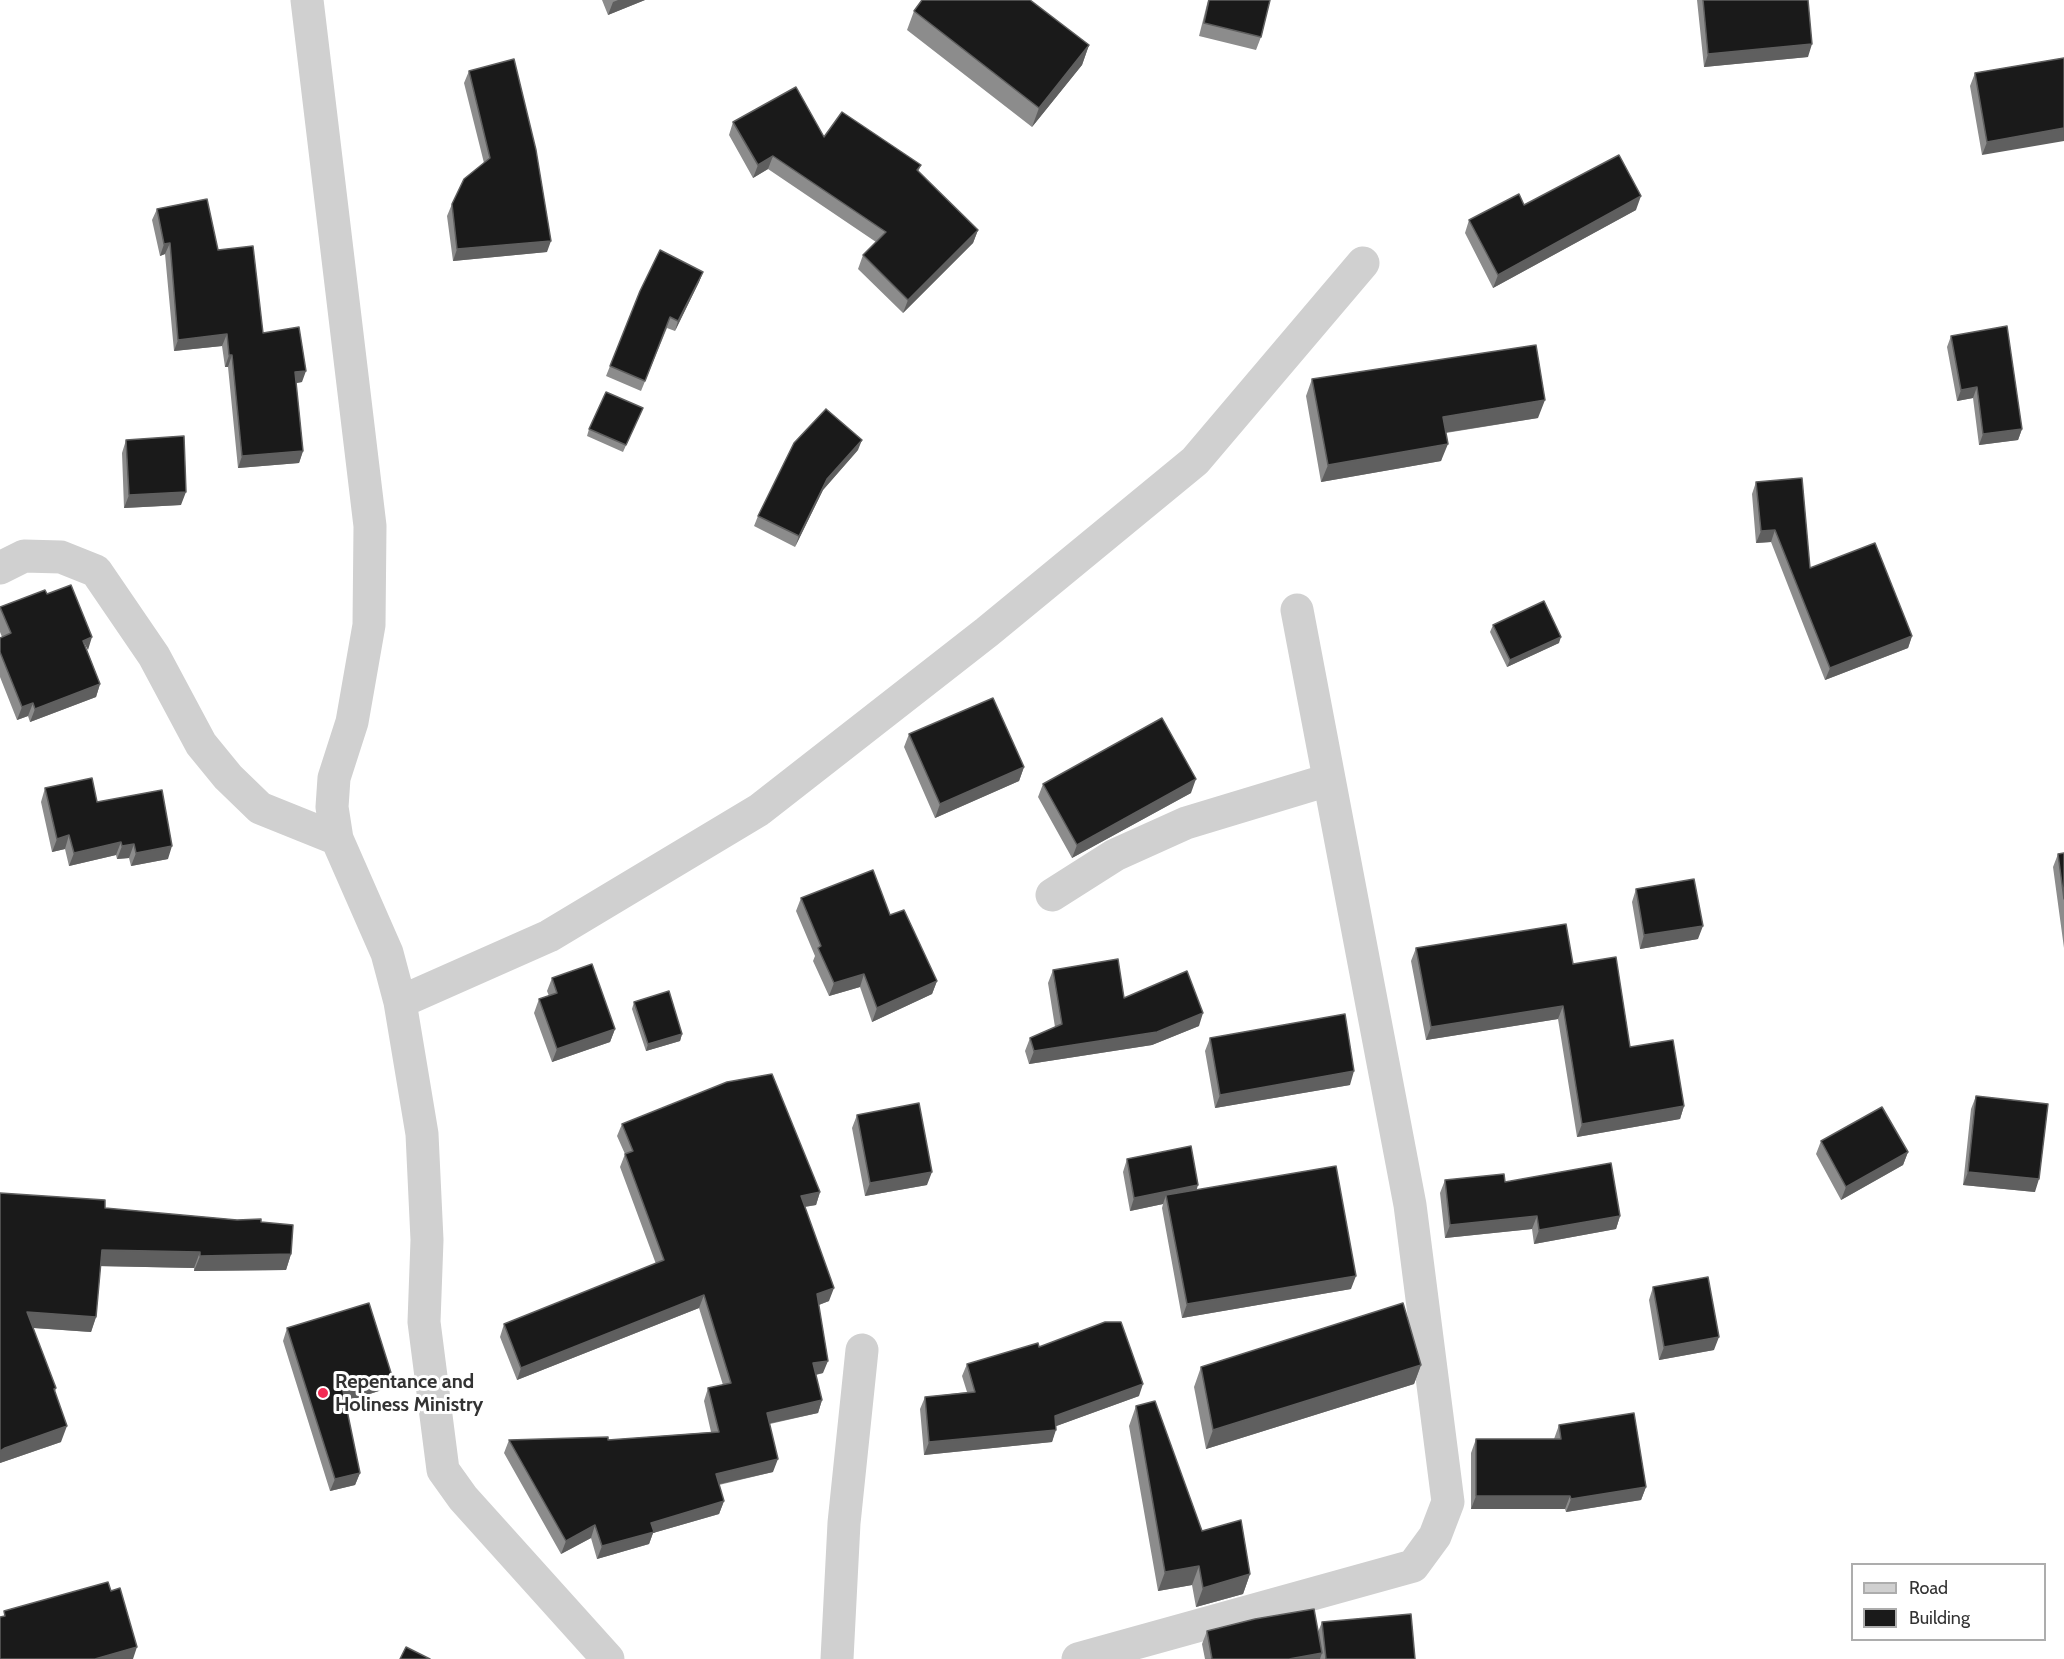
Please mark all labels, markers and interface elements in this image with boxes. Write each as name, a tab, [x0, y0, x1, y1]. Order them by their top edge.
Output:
place label: Repentance and Holiness Ministry	[335, 1370, 483, 1417]
marker: Repentance and Holiness Ministry	[316, 1386, 330, 1400]
legend	[1851, 1563, 2046, 1641]
text: Road	[1909, 1577, 1948, 1599]
text: Building	[1909, 1607, 1970, 1629]

